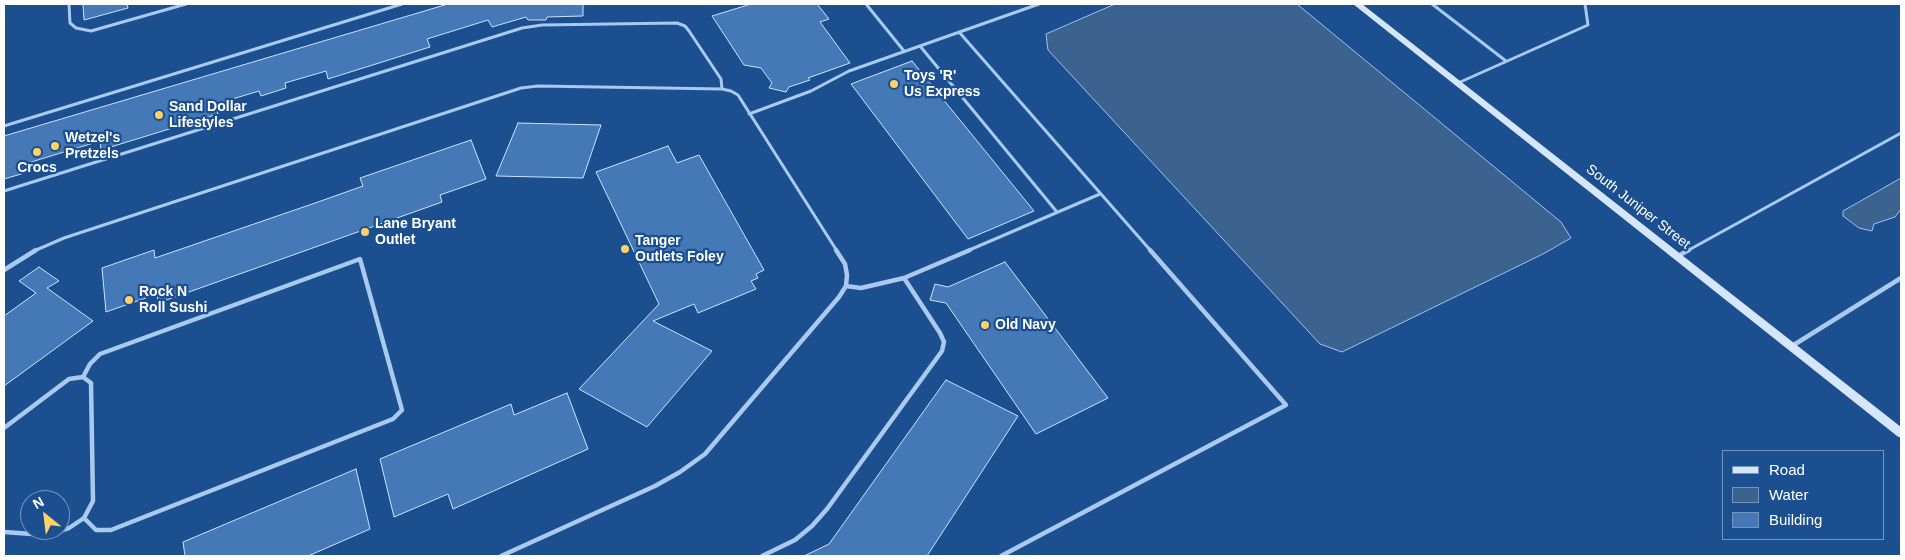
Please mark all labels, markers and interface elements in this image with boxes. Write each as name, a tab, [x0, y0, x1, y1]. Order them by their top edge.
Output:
place label: Toys 'R' Us Express	[904, 68, 980, 100]
marker: Toys 'R' Us Express	[888, 78, 900, 90]
place label: Sand Dollar Lifestyles	[169, 99, 247, 132]
marker: Sand Dollar Lifestyles	[153, 109, 165, 121]
place label: Wetzel's Pretzels	[65, 130, 120, 162]
marker: Wetzel's Pretzels	[49, 140, 61, 152]
marker: Crocs	[31, 146, 43, 158]
place label: Crocs	[17, 160, 57, 176]
street label: South Juniper Street	[1583, 161, 1693, 253]
place label: Lane Bryant Outlet	[375, 216, 456, 248]
marker: Lane Bryant Outlet	[359, 226, 371, 238]
place label: Tanger Outlets Foley	[635, 233, 724, 266]
marker: Tanger Outlets Foley	[619, 243, 631, 255]
place label: Rock N Roll Sushi	[139, 284, 207, 316]
marker: Rock N Roll Sushi	[123, 294, 135, 306]
place label: Old Navy	[995, 317, 1056, 333]
marker: Old Navy	[979, 319, 991, 331]
legend	[1722, 450, 1885, 540]
text: Road	[1769, 461, 1805, 478]
text: Water	[1769, 486, 1808, 503]
north arrow	[20, 490, 70, 540]
text: N	[30, 493, 47, 512]
text: Building	[1769, 511, 1822, 528]

